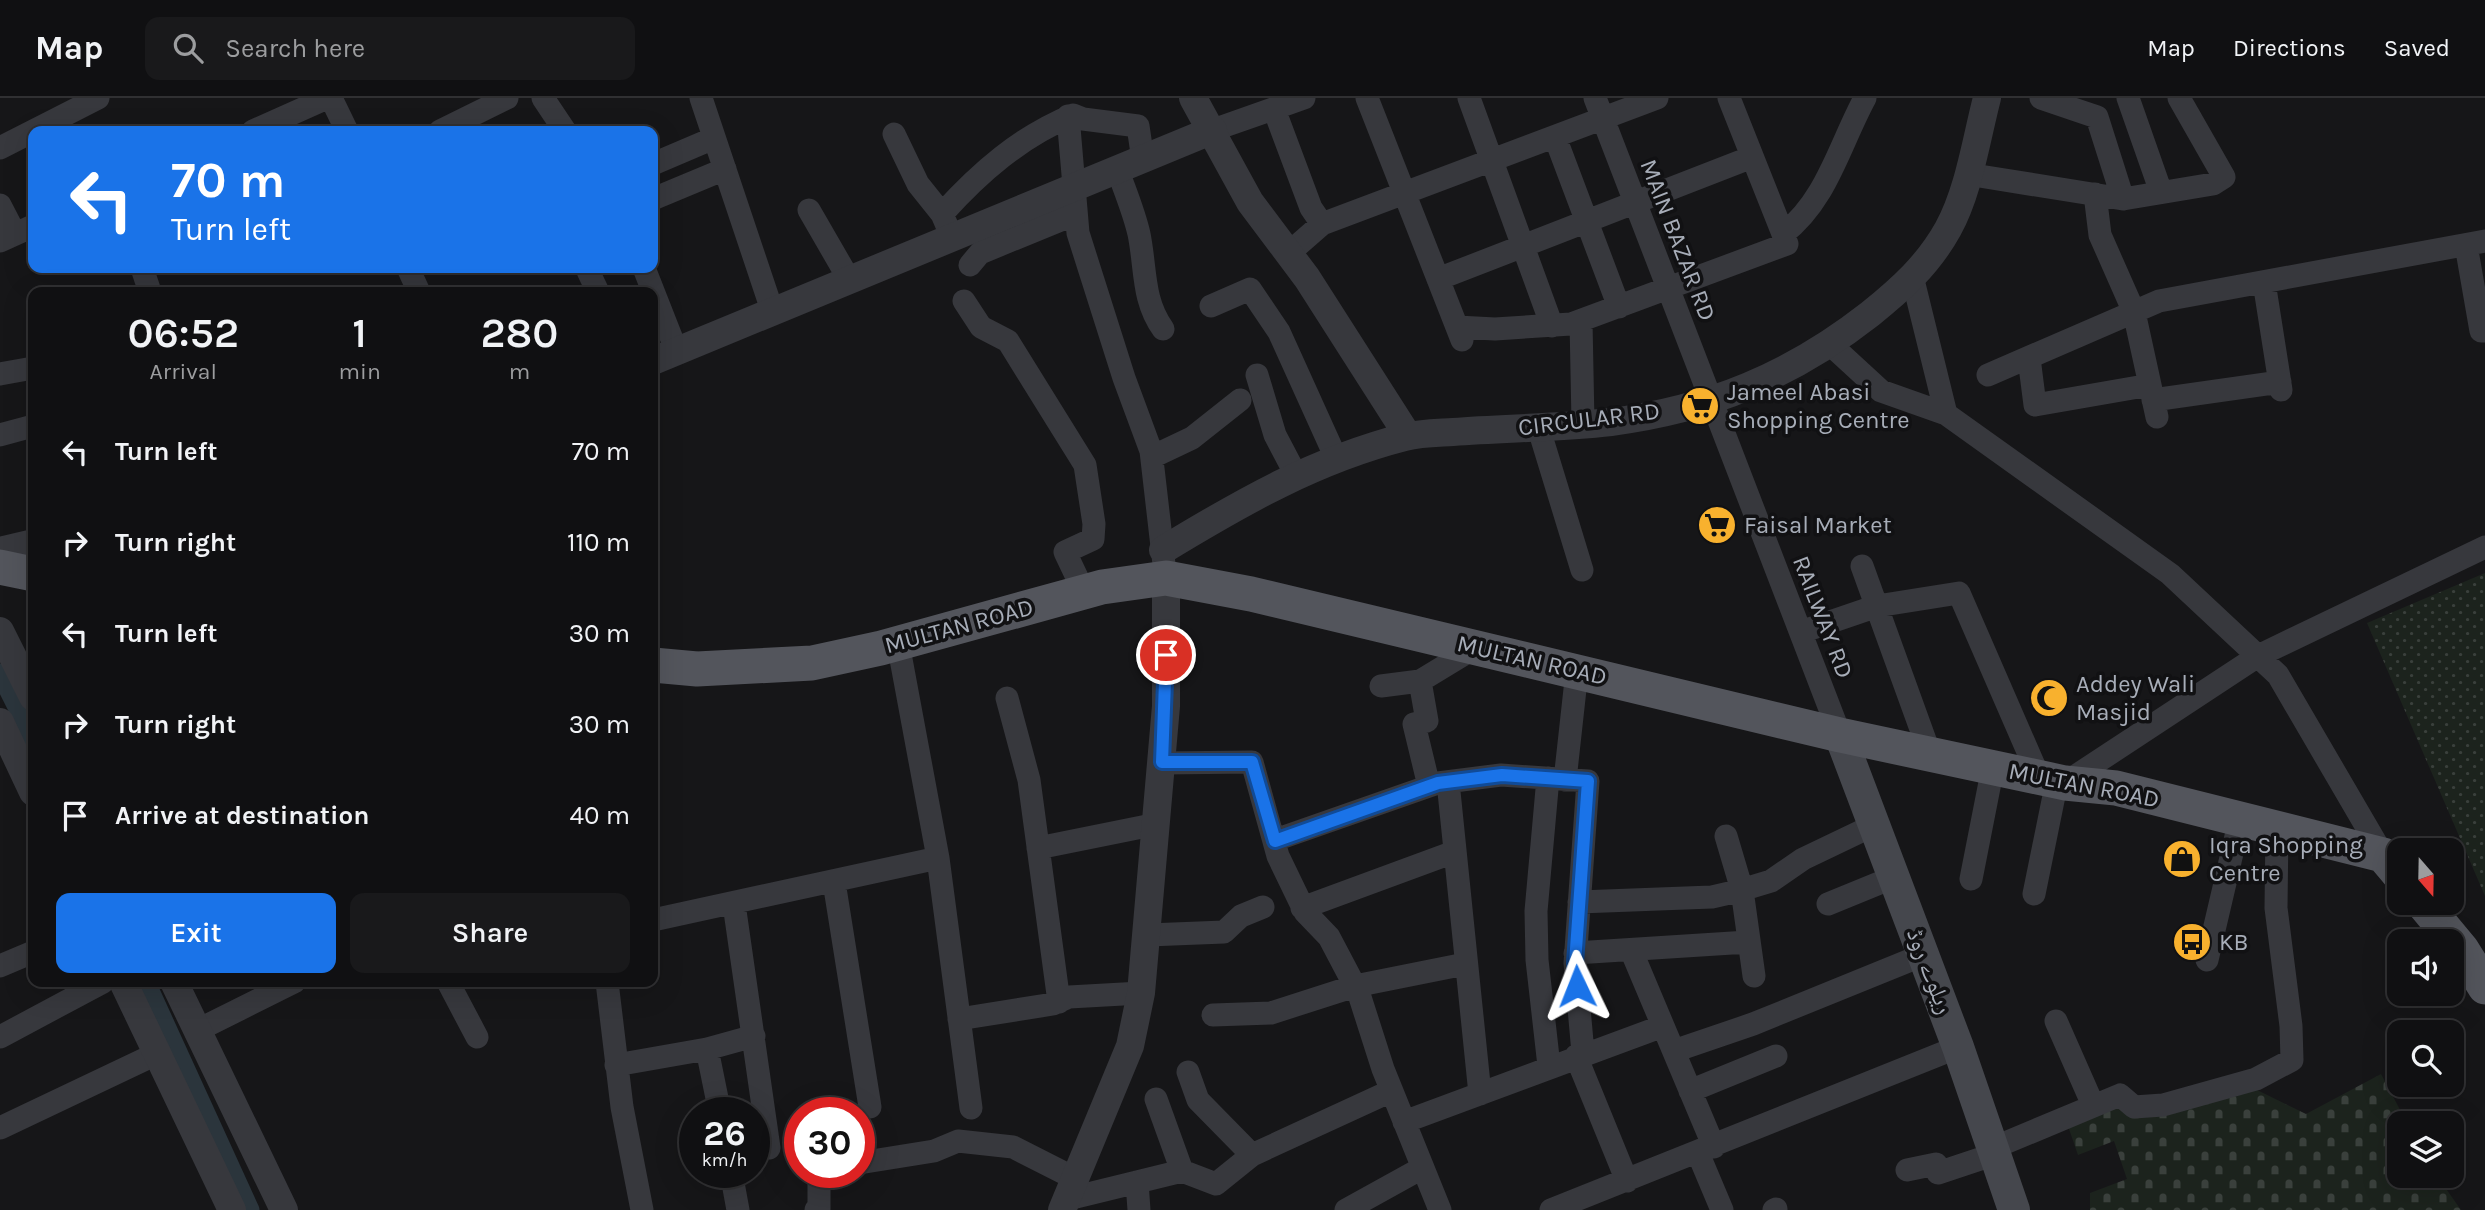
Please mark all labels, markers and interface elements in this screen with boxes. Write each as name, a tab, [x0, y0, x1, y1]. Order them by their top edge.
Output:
search box	[145, 17, 635, 80]
text: Map	[35, 29, 103, 67]
icon: search	[169, 29, 207, 67]
text: Search here	[225, 33, 365, 64]
text: Map	[2147, 34, 2195, 62]
text: Directions	[2233, 34, 2346, 62]
text: Saved	[2384, 34, 2450, 62]
text: 70 m	[171, 152, 285, 209]
icon: left	[56, 154, 147, 245]
street label: MAIN BAZAR RD	[1634, 155, 1722, 325]
text: Turn left	[171, 211, 291, 248]
text: 06:52	[128, 308, 239, 358]
text: 1	[352, 308, 367, 358]
text: 280	[480, 308, 558, 358]
text: Arrival	[150, 358, 217, 385]
text: min	[339, 358, 381, 385]
text: m	[509, 358, 530, 385]
place label: Jameel Abasi Shopping Centre	[1727, 378, 1910, 434]
supermarket icon: Jameel Abasi Shopping Centre	[1679, 385, 1721, 427]
street label: CIRCULAR RD	[1517, 396, 1661, 442]
icon: left	[56, 433, 94, 471]
text: Turn left	[115, 436, 217, 467]
text: 70 m	[572, 436, 630, 467]
supermarket icon: Faisal Market	[1696, 504, 1738, 546]
place label: Faisal Market	[1744, 511, 1892, 539]
icon: right	[56, 524, 94, 562]
text: Turn right	[115, 527, 236, 558]
text: 110 m	[567, 527, 630, 558]
street label: RAILWAY RD	[1787, 552, 1859, 682]
street label: MULTAN ROAD	[882, 593, 1036, 659]
icon: left	[56, 615, 94, 653]
text: Turn left	[115, 618, 217, 649]
text: 30 m	[569, 618, 630, 649]
pin	[1136, 625, 1196, 685]
street label: MULTAN ROAD	[1454, 629, 1610, 691]
icon: arrive	[1147, 636, 1185, 674]
place label: Addey Wali Masjid	[2076, 670, 2195, 726]
mosque icon: Addey Wali Masjid	[2028, 677, 2070, 719]
icon: right	[56, 706, 94, 744]
text: Turn right	[115, 709, 236, 740]
text: 30 m	[569, 709, 630, 740]
street label: MULTAN ROAD	[2006, 757, 2162, 813]
icon: arrive	[56, 797, 94, 835]
text: Arrive at destination	[115, 800, 369, 831]
text: 40 m	[570, 800, 630, 831]
place label: Iqra Shopping Centre	[2209, 831, 2363, 887]
shop icon: Iqra Shopping Centre	[2161, 838, 2203, 880]
north arrow	[2387, 838, 2464, 915]
map controls	[2387, 838, 2464, 1188]
button: Exit	[56, 893, 336, 973]
button: Share	[350, 893, 630, 973]
bus stop icon: KB	[2171, 921, 2213, 963]
street label: ریلوے روڈ	[1901, 924, 1959, 1018]
place label: KB	[2219, 928, 2249, 956]
button: sound	[2387, 929, 2464, 1006]
position arrow	[1540, 949, 1614, 1023]
button: search	[2387, 1020, 2464, 1097]
speed limit sign: 30	[784, 1097, 875, 1188]
button: layers	[2387, 1111, 2464, 1188]
text: 26	[703, 1113, 746, 1154]
text: km/h	[702, 1149, 747, 1171]

